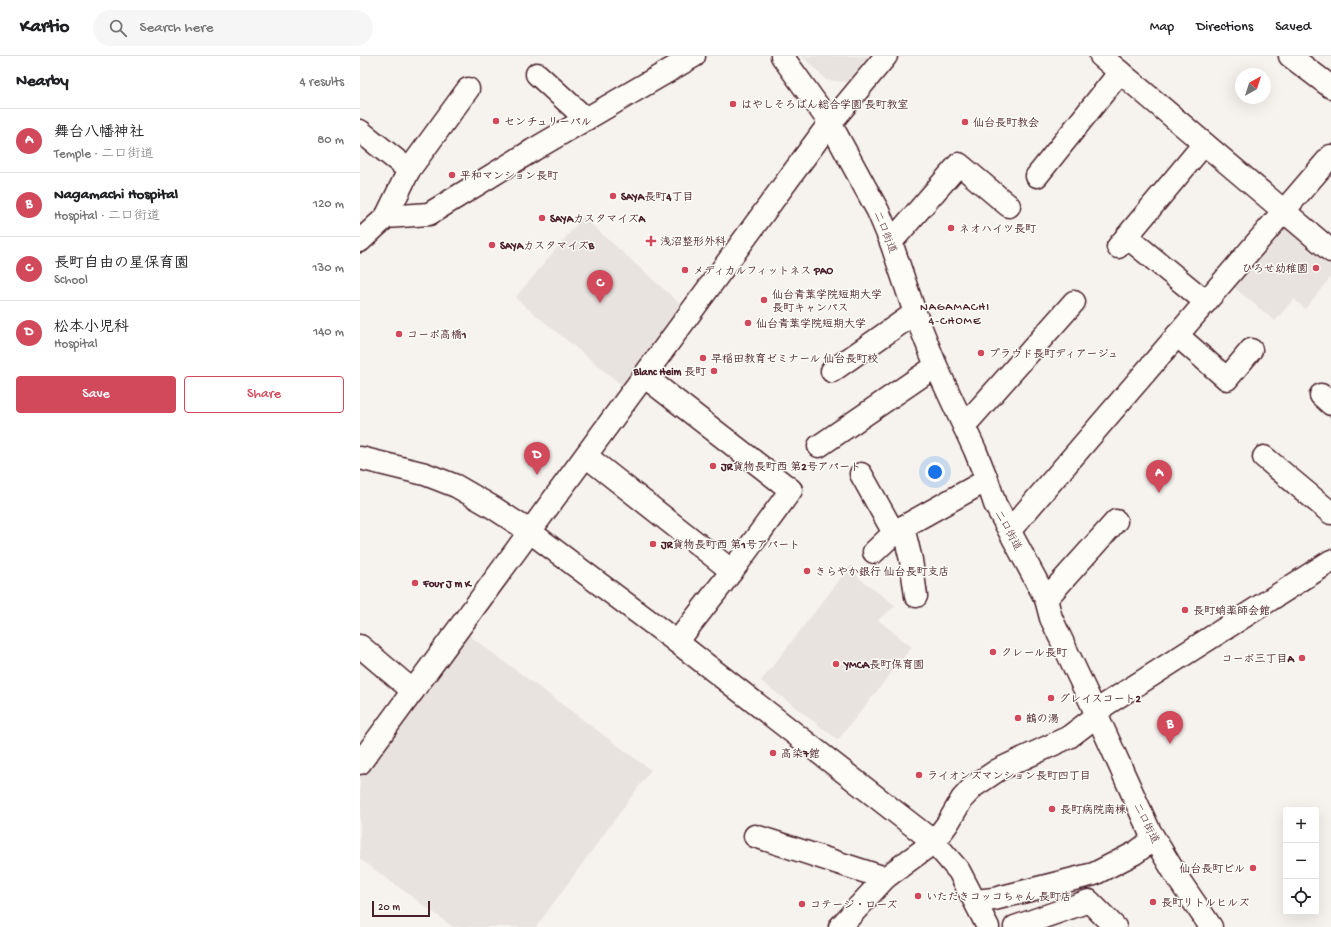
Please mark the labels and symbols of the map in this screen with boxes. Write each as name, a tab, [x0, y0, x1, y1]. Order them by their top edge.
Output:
north arrow	[1235, 68, 1271, 104]
marker: はやしそろばん総合学園 長町教室	[728, 99, 738, 109]
place label: はやしそろばん総合学園 長町教室	[741, 99, 909, 112]
marker: センチュリーパル	[491, 116, 501, 126]
place label: センチュリーパル	[504, 116, 592, 129]
marker: 仙台長町教会	[960, 117, 970, 127]
place label: 仙台長町教会	[973, 117, 1039, 130]
marker: 平和マンション長町	[447, 170, 457, 180]
place label: 平和マンション長町	[460, 170, 559, 183]
marker: SAYA長町4丁目	[608, 191, 618, 201]
place label: SAYA長町4丁目	[621, 191, 693, 204]
street label: 二口街道	[870, 210, 899, 255]
marker: SAYAカスタマイズA	[537, 213, 547, 223]
place label: SAYAカスタマイズA	[550, 214, 647, 226]
marker: ネオハイツ長町	[946, 223, 956, 233]
place label: ネオハイツ長町	[959, 223, 1037, 236]
marker: 浅沼整形外科	[645, 235, 657, 247]
place label: 浅沼整形外科	[660, 236, 726, 249]
marker: SAYAカスタマイズB	[487, 240, 497, 250]
place label: SAYAカスタマイズB	[500, 241, 596, 253]
place label: ひろせ幼稚園	[1242, 263, 1308, 276]
marker: ひろせ幼稚園	[1311, 263, 1321, 273]
marker: メディカルフィットネス PAO	[680, 265, 690, 275]
place label: メディカルフィットネス PAO	[693, 266, 834, 278]
pin: C	[587, 270, 613, 303]
place label: 仙台青葉学院短期大学 長町キャンパス	[772, 289, 882, 315]
marker: 仙台青葉学院短期大学 長町キャンパス	[759, 295, 769, 305]
district label: NAGAMACHI 4-CHOME	[920, 301, 990, 329]
marker: 仙台青葉学院短期大学	[743, 318, 753, 328]
place label: 仙台青葉学院短期大学	[756, 318, 866, 331]
marker: コーポ高橋1	[394, 329, 404, 339]
place label: コーポ高橋1	[407, 329, 466, 342]
marker: プラウド長町ディアージュ	[976, 348, 986, 358]
place label: プラウド長町ディアージュ	[989, 348, 1119, 361]
marker: 早稲田教育ゼミナール 仙台長町校	[698, 353, 708, 363]
place label: 早稲田教育ゼミナール 仙台長町校	[711, 353, 878, 366]
place label: Blanc Heim 長町	[633, 366, 707, 379]
marker: Blanc Heim 長町	[709, 366, 719, 376]
pin: D	[524, 442, 550, 475]
pin: A	[1146, 460, 1172, 493]
marker: JR貨物長町西 第2号アパート	[708, 461, 718, 471]
place label: JR貨物長町西 第2号アパート	[720, 461, 861, 474]
your location	[925, 462, 945, 482]
street label: 二口街道	[991, 508, 1024, 553]
marker: JR貨物長町西 第1号アパート	[648, 539, 658, 549]
place label: JR貨物長町西 第1号アパート	[660, 539, 800, 552]
marker: きらやか銀行 仙台長町支店	[802, 566, 812, 576]
place label: きらやか銀行 仙台長町支店	[815, 566, 950, 579]
marker: Four J m K	[410, 578, 420, 588]
place label: Four J m K	[422, 579, 473, 591]
marker: 長町蛸薬師会館	[1180, 605, 1190, 615]
place label: 長町蛸薬師会館	[1193, 605, 1270, 618]
marker: クレール長町	[988, 647, 998, 657]
place label: クレール長町	[1001, 647, 1068, 660]
place label: コーポ三丁目A	[1222, 653, 1295, 666]
marker: コーポ三丁目A	[1297, 653, 1307, 663]
marker: YMCA長町保育園	[831, 659, 841, 669]
place label: YMCA長町保育園	[842, 659, 924, 672]
marker: グレイスコート2	[1046, 693, 1056, 703]
place label: グレイスコート2	[1059, 693, 1142, 706]
pin: B	[1157, 711, 1183, 744]
marker: 鶴の湯	[1013, 713, 1023, 723]
place label: 鶴の湯	[1026, 713, 1059, 726]
marker: 高染7館	[768, 748, 778, 758]
place label: 高染7館	[781, 748, 820, 761]
marker: ライオンズマンション長町四丁目	[914, 770, 924, 780]
place label: ライオンズマンション長町四丁目	[927, 770, 1091, 783]
street label: 二口街道	[1130, 801, 1161, 846]
place label: 長町病院南棟	[1060, 803, 1127, 817]
marker: 長町病院南棟	[1047, 804, 1057, 814]
place label: 仙台長町ビル	[1179, 863, 1245, 876]
marker: 仙台長町ビル	[1248, 863, 1258, 873]
marker: いただきコッコちゃん 長町店	[913, 891, 923, 901]
place label: いただきコッコちゃん 長町店	[926, 891, 1071, 904]
marker: 長町リトルヒルズ	[1148, 897, 1158, 907]
place label: 長町リトルヒルズ	[1161, 897, 1249, 910]
scale bar	[372, 899, 430, 918]
marker: コテージ・ローズ	[797, 899, 807, 909]
place label: コテージ・ローズ	[810, 900, 897, 912]

